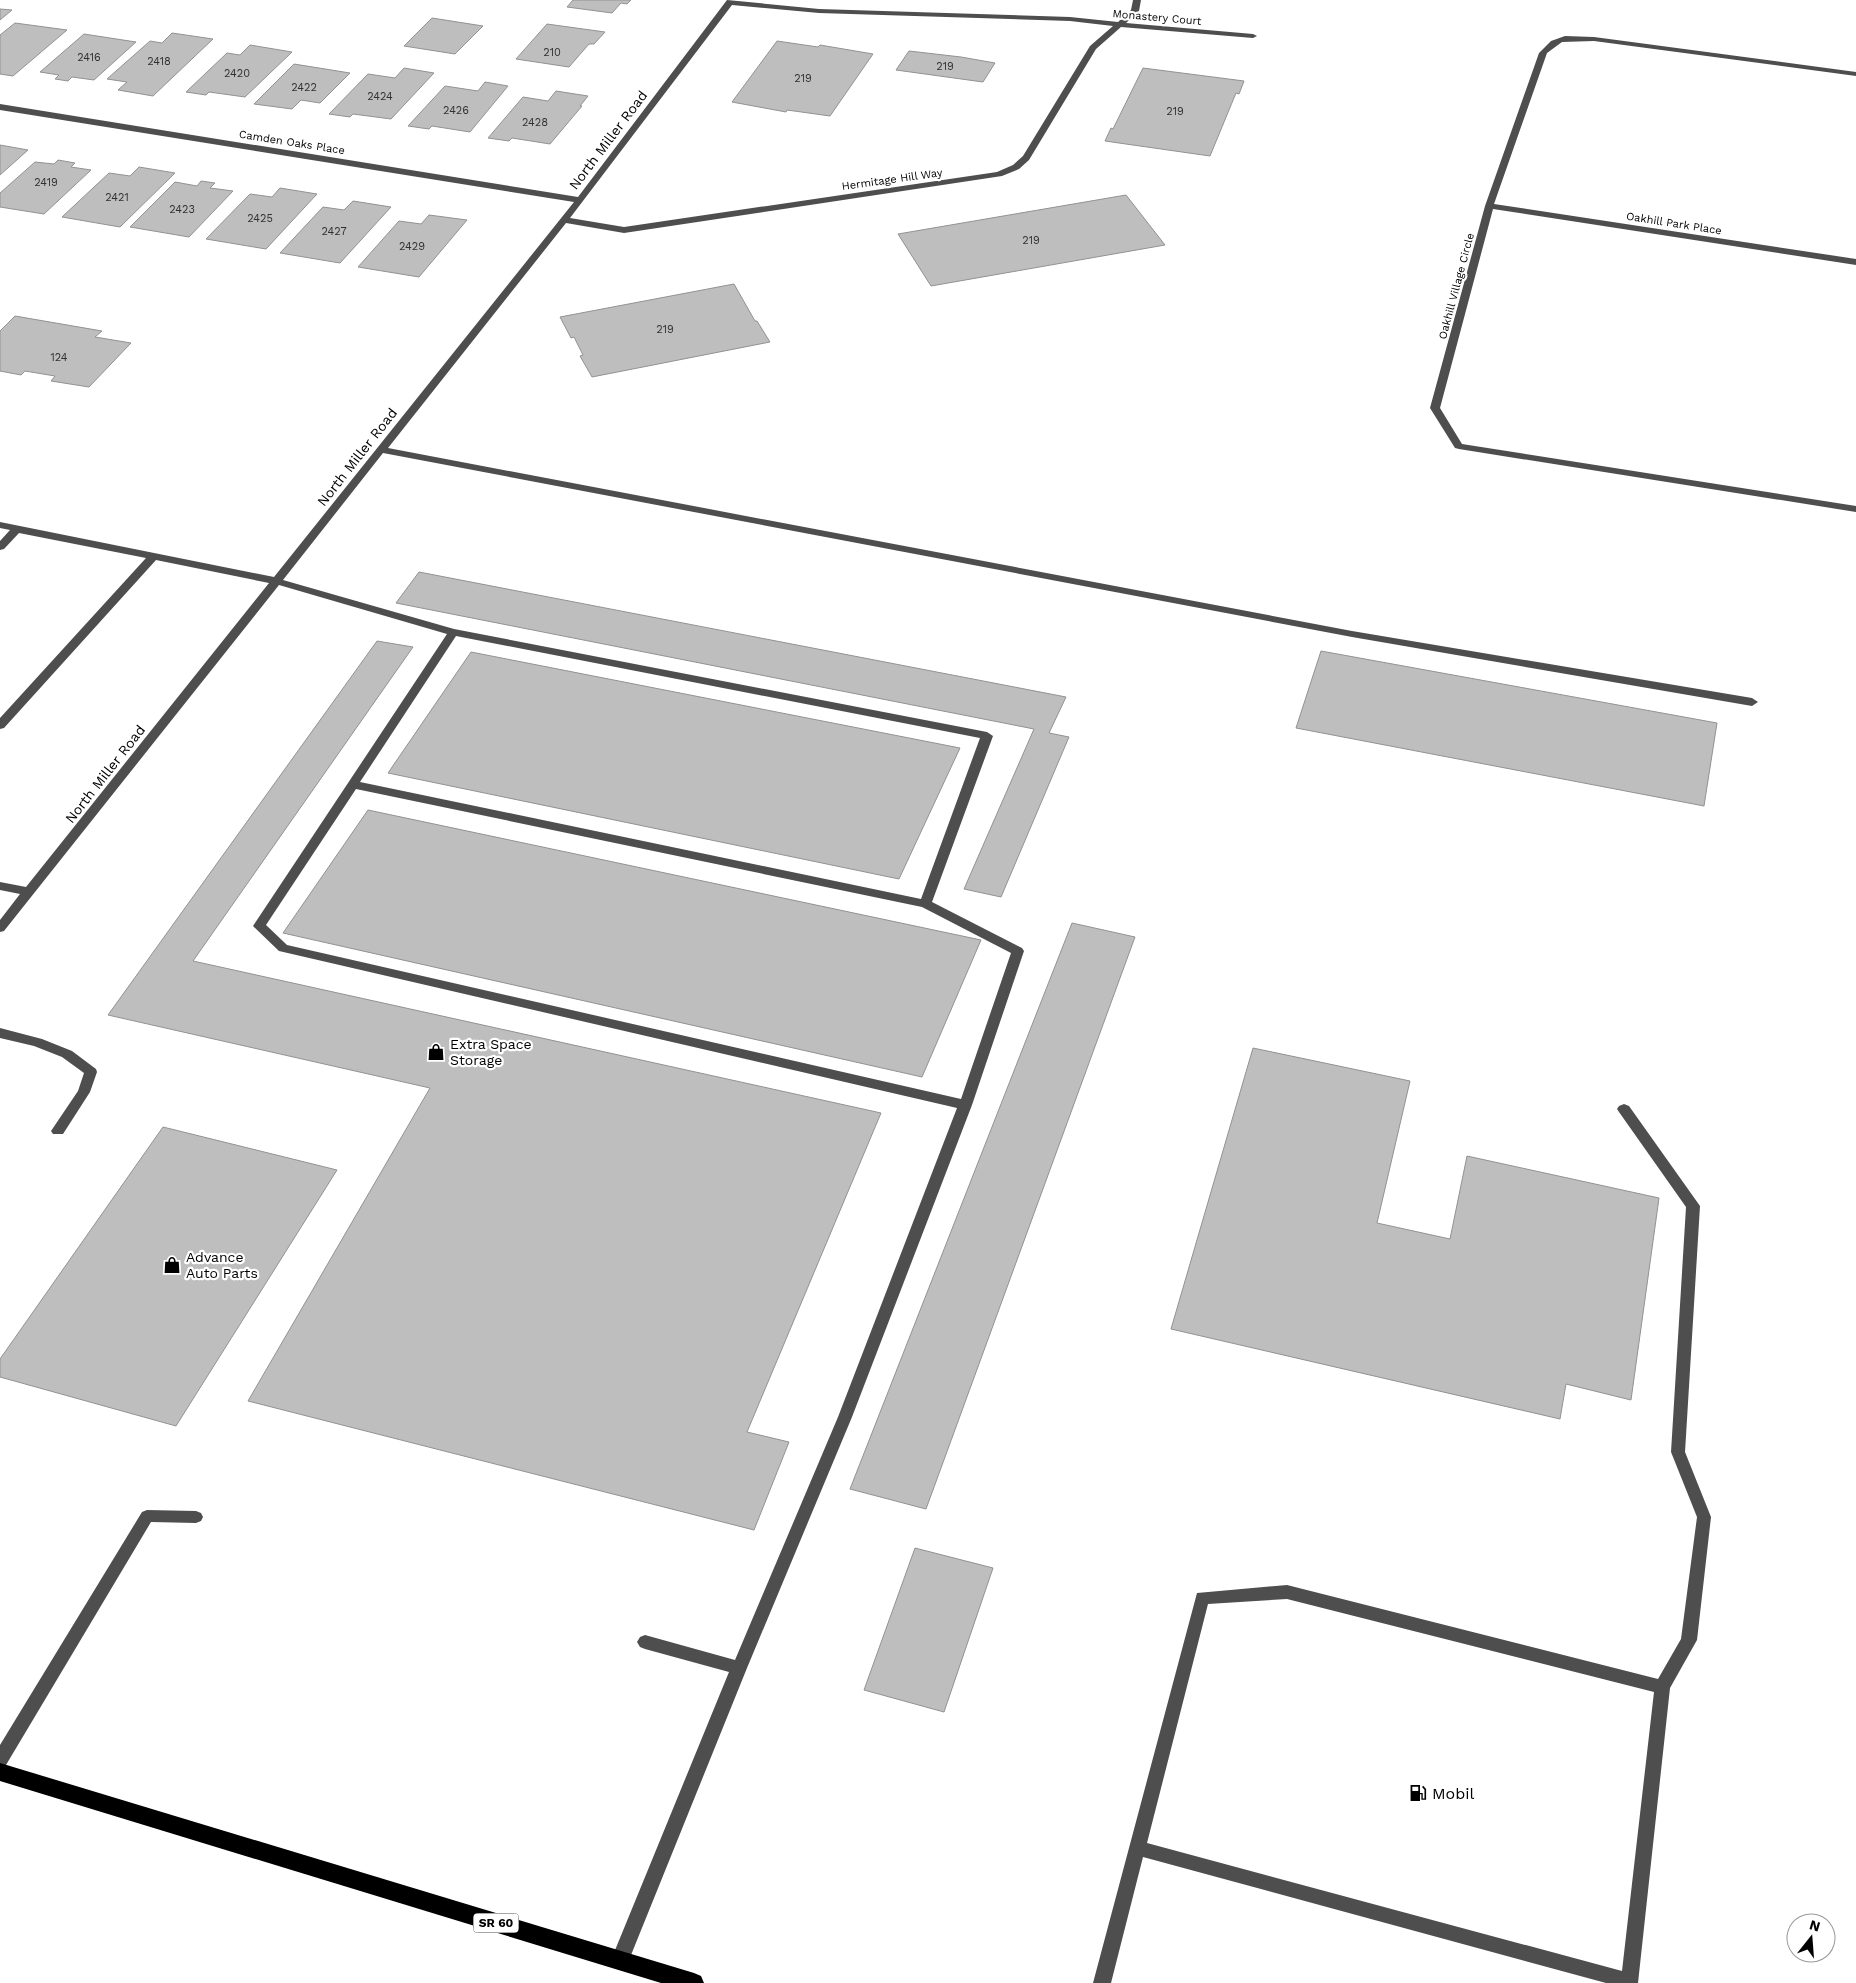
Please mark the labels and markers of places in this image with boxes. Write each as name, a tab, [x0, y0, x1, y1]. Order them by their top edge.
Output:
place label: Extra Space Storage	[450, 1036, 532, 1068]
shop icon: Extra Space Storage	[426, 1042, 446, 1062]
place label: Advance Auto Parts	[186, 1249, 258, 1281]
shop icon: Advance Auto Parts	[162, 1255, 182, 1275]
fuel station icon: Mobil	[1408, 1783, 1428, 1803]
place label: Mobil	[1432, 1784, 1474, 1803]

